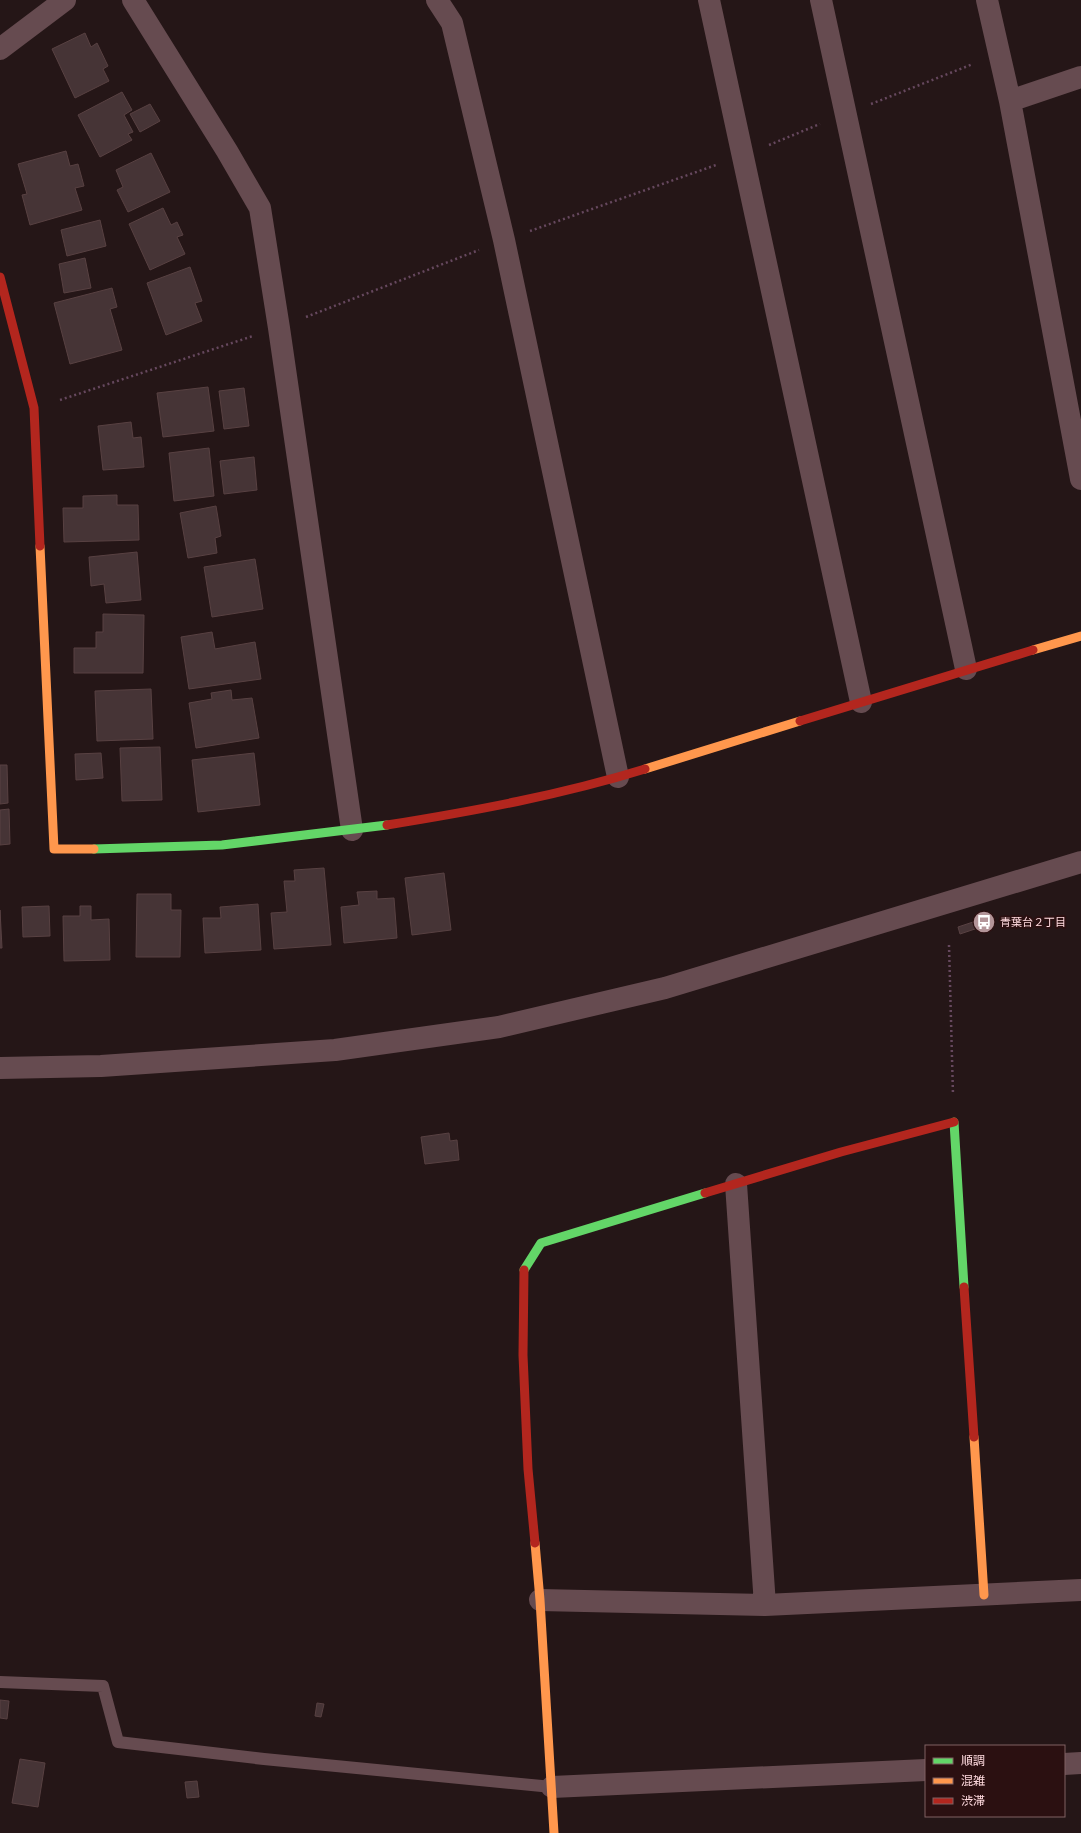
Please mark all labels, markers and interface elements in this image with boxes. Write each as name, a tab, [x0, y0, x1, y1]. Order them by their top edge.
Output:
bus stop icon: 青葉台２丁目	[971, 909, 997, 935]
place label: 青葉台２丁目	[1000, 916, 1066, 929]
legend	[925, 1745, 1065, 1817]
text: 順調	[961, 1754, 985, 1768]
text: 混雑	[961, 1774, 985, 1788]
text: 渋滞	[961, 1794, 985, 1808]

